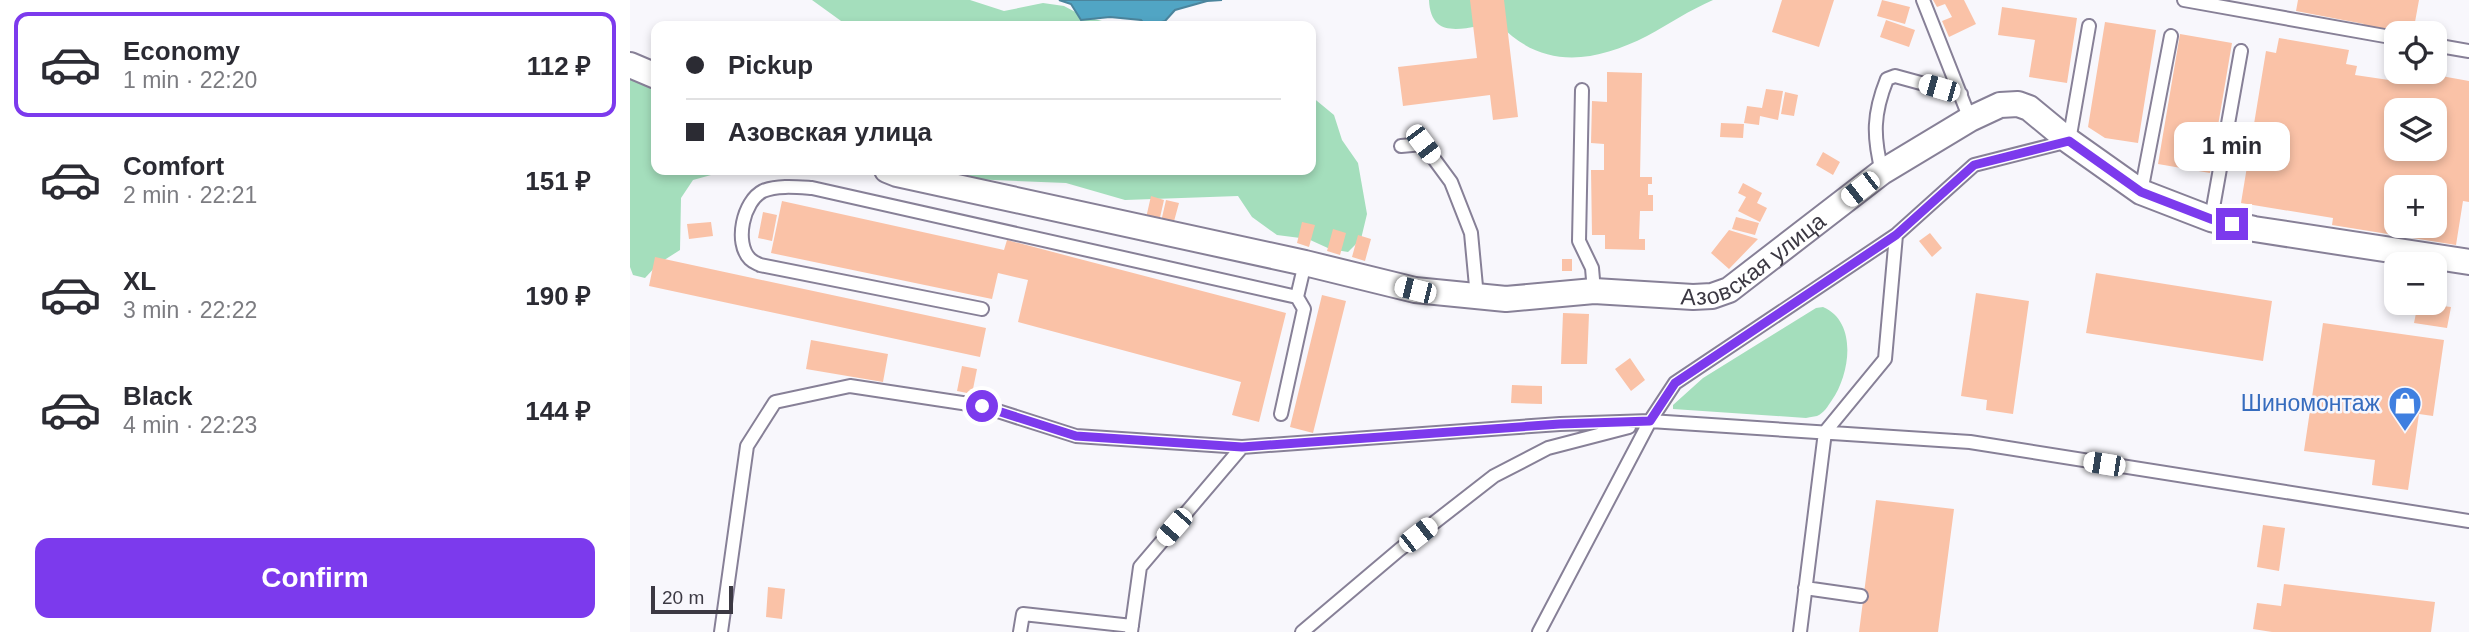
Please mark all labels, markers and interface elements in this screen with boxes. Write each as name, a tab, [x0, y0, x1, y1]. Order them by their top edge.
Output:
map controls	[2384, 21, 2447, 315]
button: locate	[2384, 21, 2447, 84]
icon: car	[39, 33, 102, 96]
text: Economy	[123, 36, 240, 66]
text: Pickup	[728, 50, 813, 80]
text: 112 ₽	[527, 51, 591, 81]
text: 1 min · 22:20	[123, 67, 257, 93]
car	[1916, 72, 1963, 104]
button: layers	[2384, 98, 2447, 161]
text: Азовская улица	[728, 117, 932, 147]
car	[1402, 121, 1445, 167]
callout: 1 min	[2174, 122, 2290, 172]
text: 1 min	[2202, 133, 2262, 159]
icon: car	[39, 148, 102, 211]
text: Comfort	[123, 151, 224, 181]
text: 151 ₽	[525, 166, 591, 196]
car	[1837, 168, 1884, 210]
button: +	[2384, 175, 2447, 238]
text: 2 min · 22:21	[123, 182, 257, 208]
street label: Азовская улица	[1680, 207, 1831, 310]
route end	[2216, 208, 2248, 240]
button: −	[2384, 252, 2447, 315]
icon: car	[39, 263, 102, 326]
text: XL	[123, 266, 156, 296]
car	[1393, 275, 1438, 305]
text: 190 ₽	[525, 281, 591, 311]
text: 3 min · 22:22	[123, 297, 257, 323]
icon: car	[39, 378, 102, 441]
text: Black	[123, 381, 192, 411]
shop icon: Шиномонтаж	[2386, 384, 2424, 433]
route start	[966, 390, 998, 422]
place label: Шиномонтаж	[2241, 390, 2381, 416]
text: 144 ₽	[525, 396, 591, 426]
text: 4 min · 22:23	[123, 412, 257, 438]
car	[2082, 450, 2127, 478]
car	[1153, 504, 1196, 550]
car	[1395, 514, 1442, 556]
button: Confirm	[35, 538, 595, 618]
scale bar	[651, 583, 733, 615]
text: 20 m	[662, 587, 704, 608]

